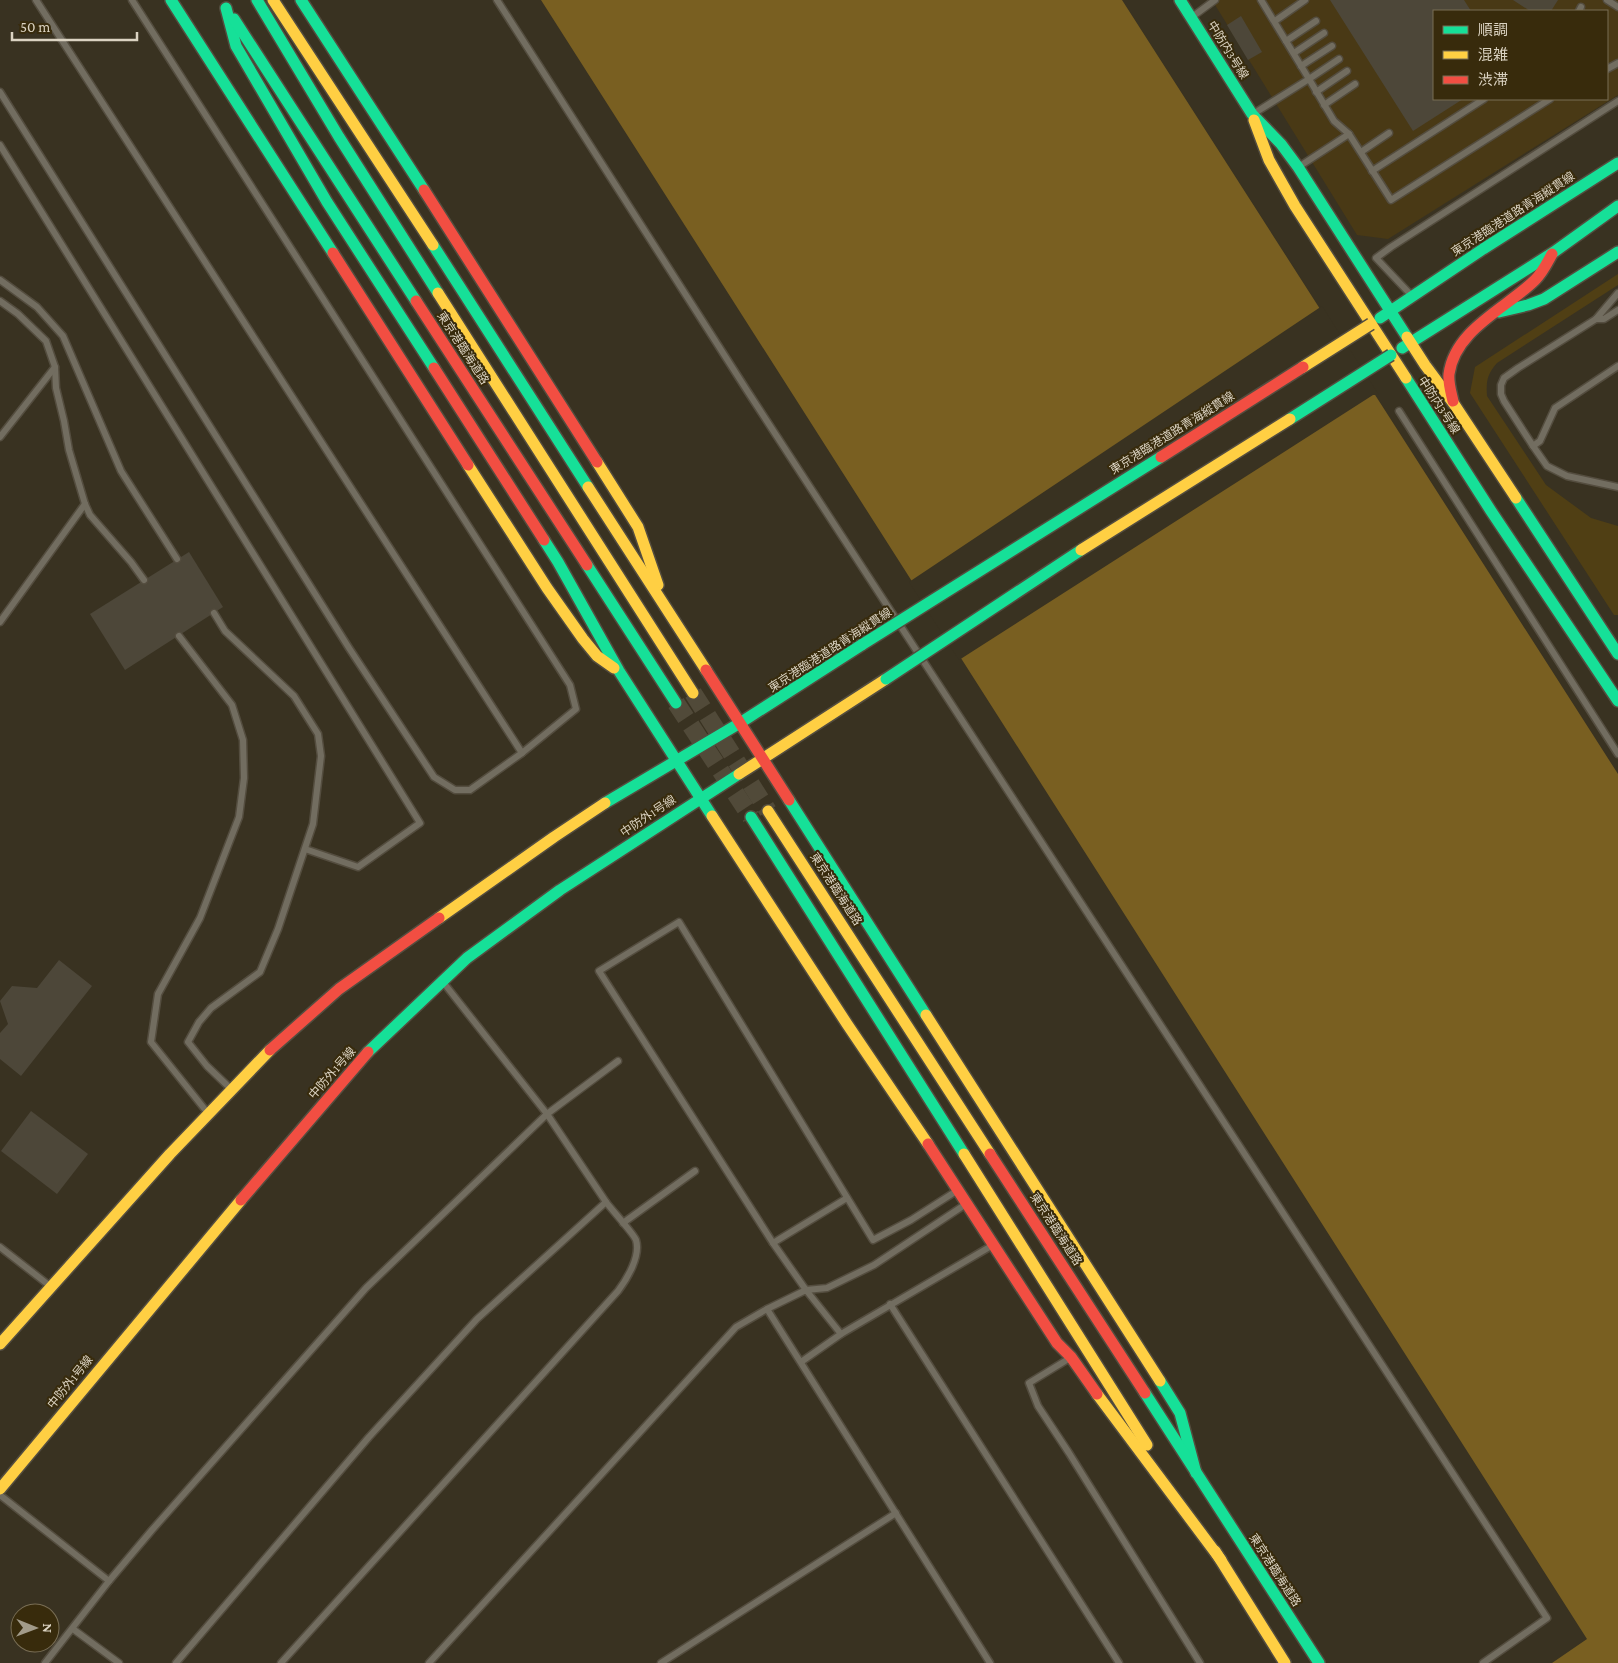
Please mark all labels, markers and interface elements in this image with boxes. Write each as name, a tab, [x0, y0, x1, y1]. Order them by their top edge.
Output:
scale bar	[12, 10, 138, 42]
legend	[1433, 10, 1608, 100]
street label: 中防内3号線	[1205, 18, 1251, 82]
text: 50 m	[20, 19, 50, 35]
text: 順調	[1478, 22, 1508, 38]
text: 混雑	[1478, 47, 1508, 63]
text: 渋滞	[1478, 72, 1508, 88]
street label: 東京港臨港道路青海縦貫線	[1449, 169, 1577, 259]
street label: 東京港臨海道路	[434, 309, 492, 387]
street label: 中防内3号線	[1415, 374, 1463, 436]
street label: 東京港臨港道路青海縦貫線	[1107, 389, 1237, 477]
street label: 東京港臨港道路青海縦貫線	[766, 605, 894, 695]
street label: 中防外1号線	[618, 792, 678, 840]
street label: 東京港臨海道路	[807, 850, 865, 928]
street label: 中防外1号線	[306, 1044, 358, 1102]
street label: 東京港臨海道路	[1027, 1190, 1085, 1268]
street label: 中防外1号線	[44, 1353, 96, 1411]
street label: 東京港臨海道路	[1246, 1531, 1304, 1609]
north arrow	[10, 1603, 60, 1653]
text: N	[40, 1623, 56, 1634]

